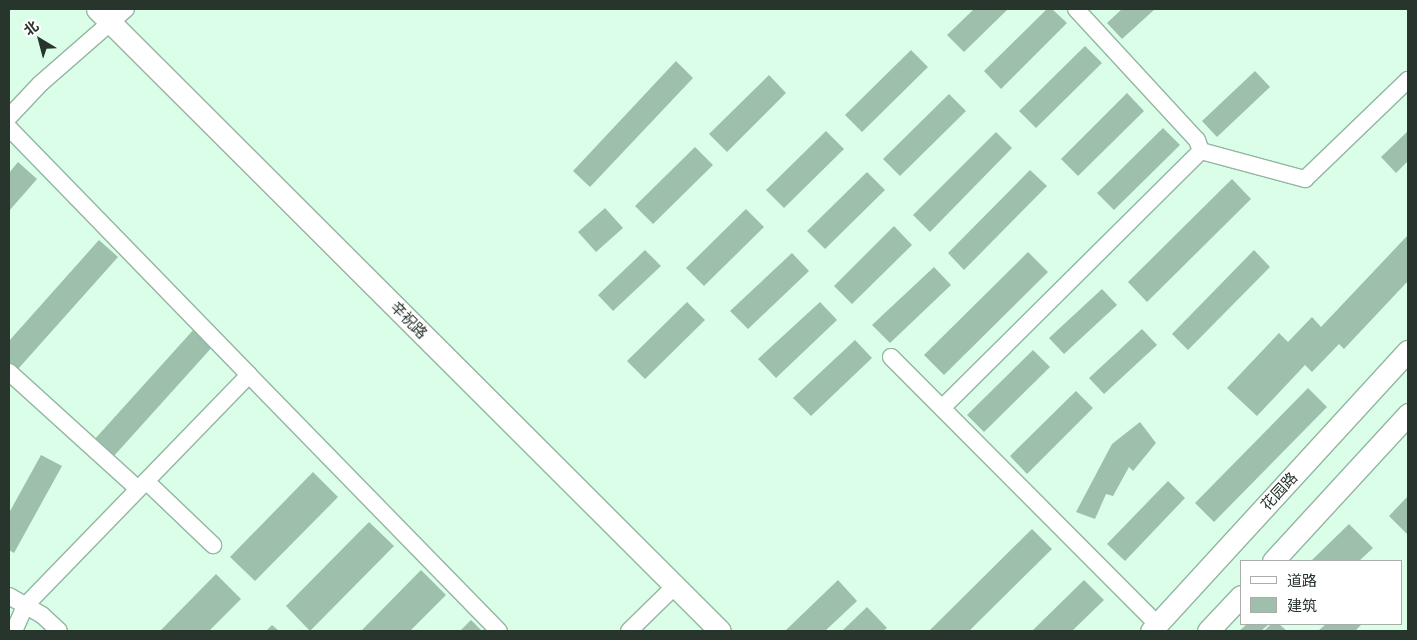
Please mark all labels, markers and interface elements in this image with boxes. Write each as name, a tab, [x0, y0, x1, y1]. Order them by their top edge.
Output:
north arrow	[15, 15, 65, 65]
text: 北	[20, 17, 41, 39]
street label: 辛祝路	[387, 298, 431, 342]
street label: 花园路	[1257, 468, 1301, 514]
legend	[1240, 560, 1402, 625]
text: 道路	[1287, 571, 1317, 589]
text: 建筑	[1287, 596, 1317, 614]

